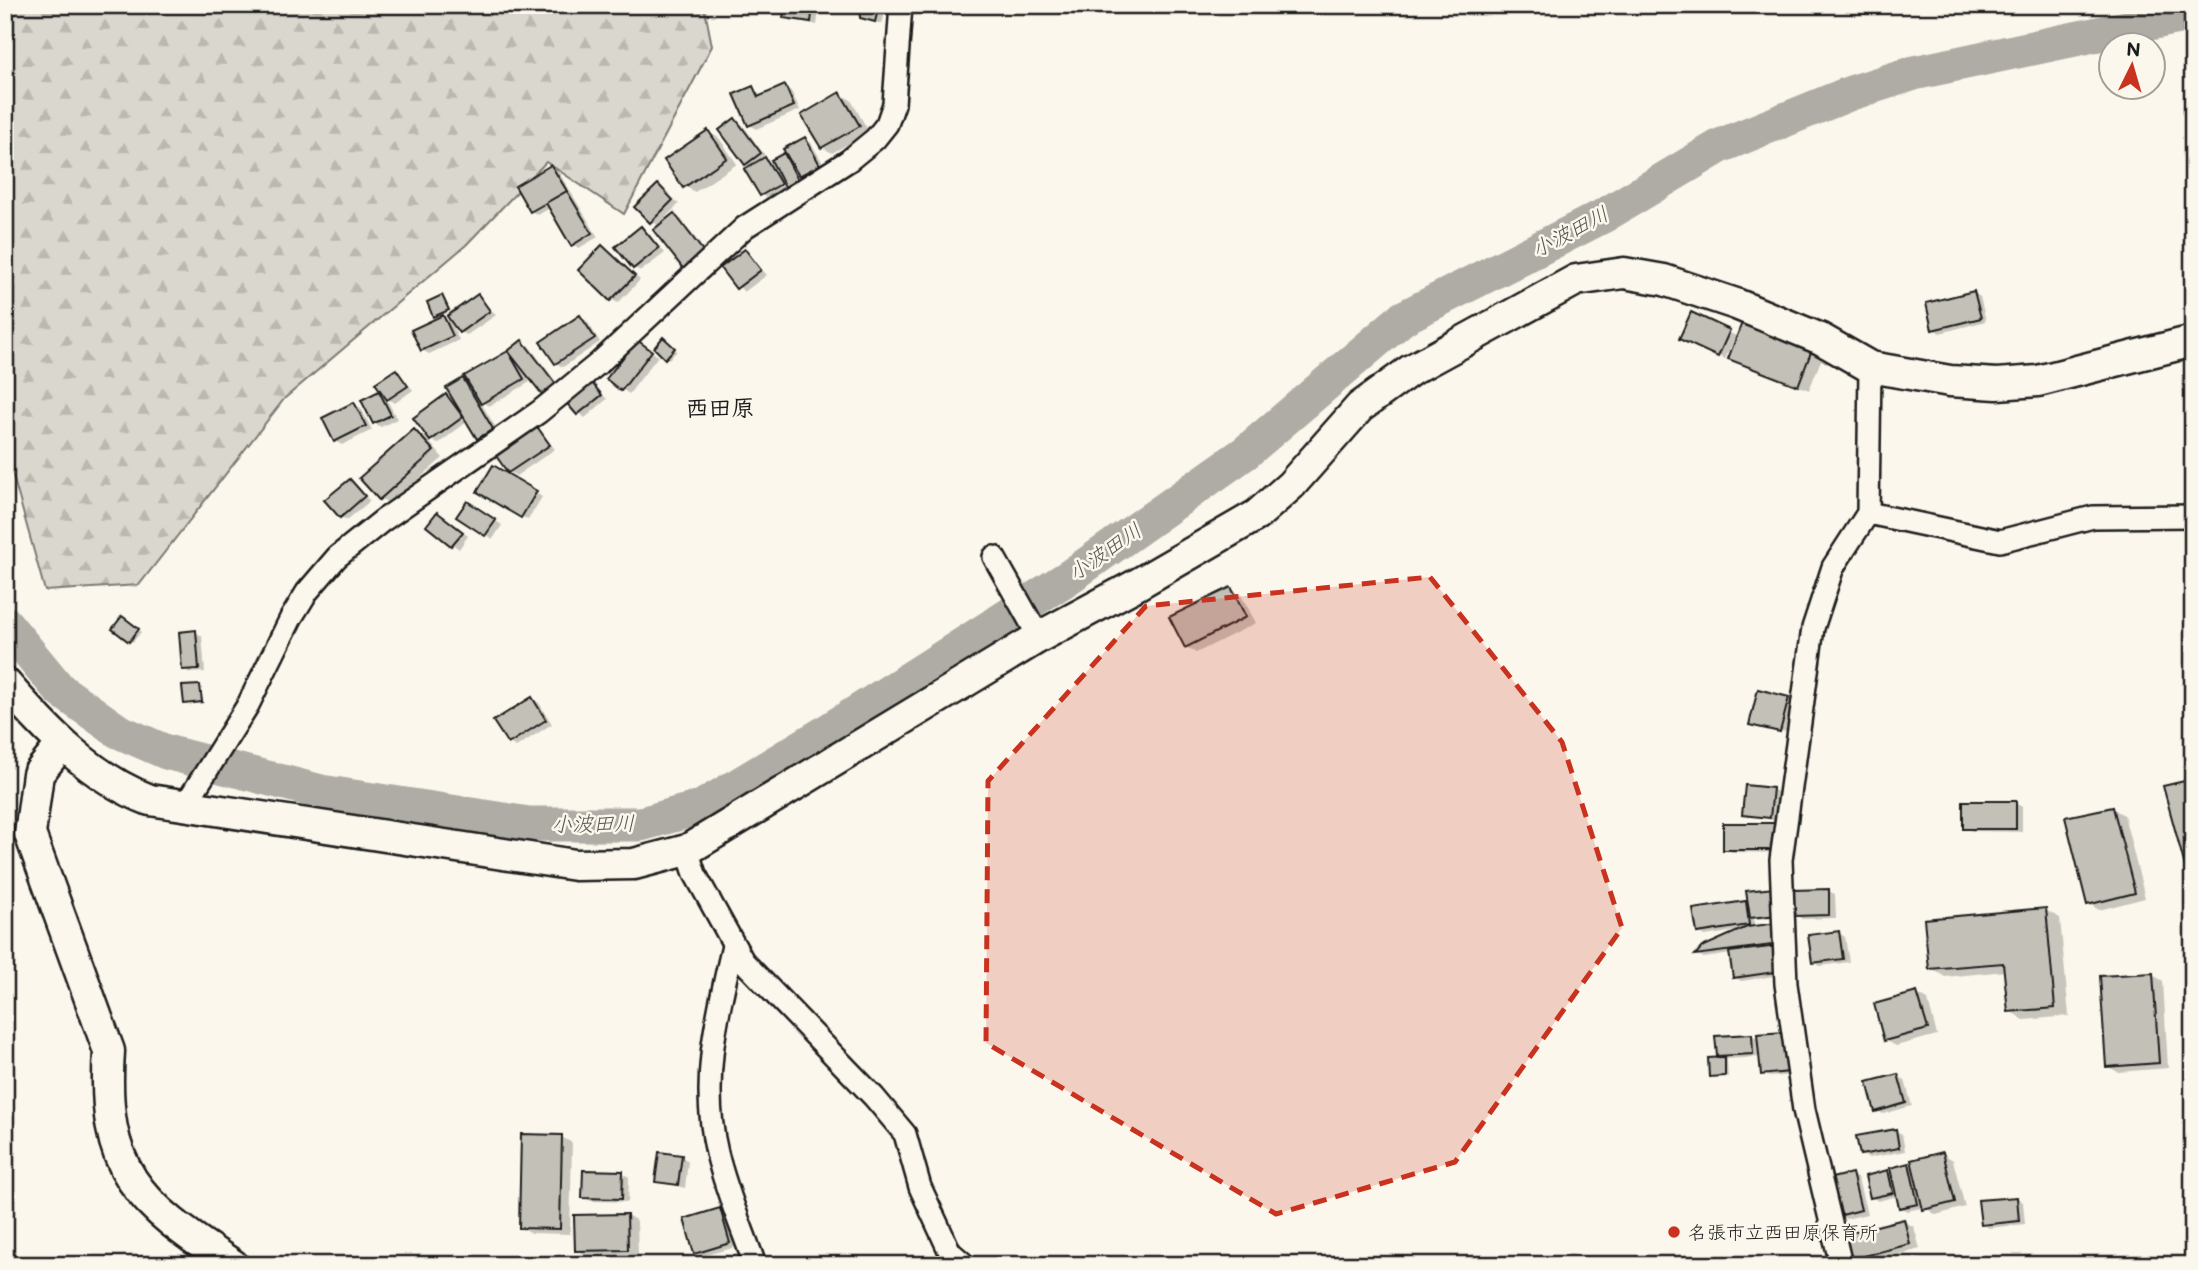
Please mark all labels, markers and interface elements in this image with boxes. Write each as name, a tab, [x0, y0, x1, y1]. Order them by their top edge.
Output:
north arrow	[2096, 32, 2166, 102]
text: N	[2125, 38, 2141, 63]
water label: 小波田川	[1527, 202, 1613, 263]
district label: 西田原	[686, 395, 755, 423]
water label: 小波田川	[1064, 518, 1147, 587]
water label: 小波田川	[551, 811, 635, 838]
place label: 名張市立西田原保育所	[1688, 1222, 1878, 1245]
marker: 名張市立西田原保育所	[1666, 1224, 1682, 1240]

